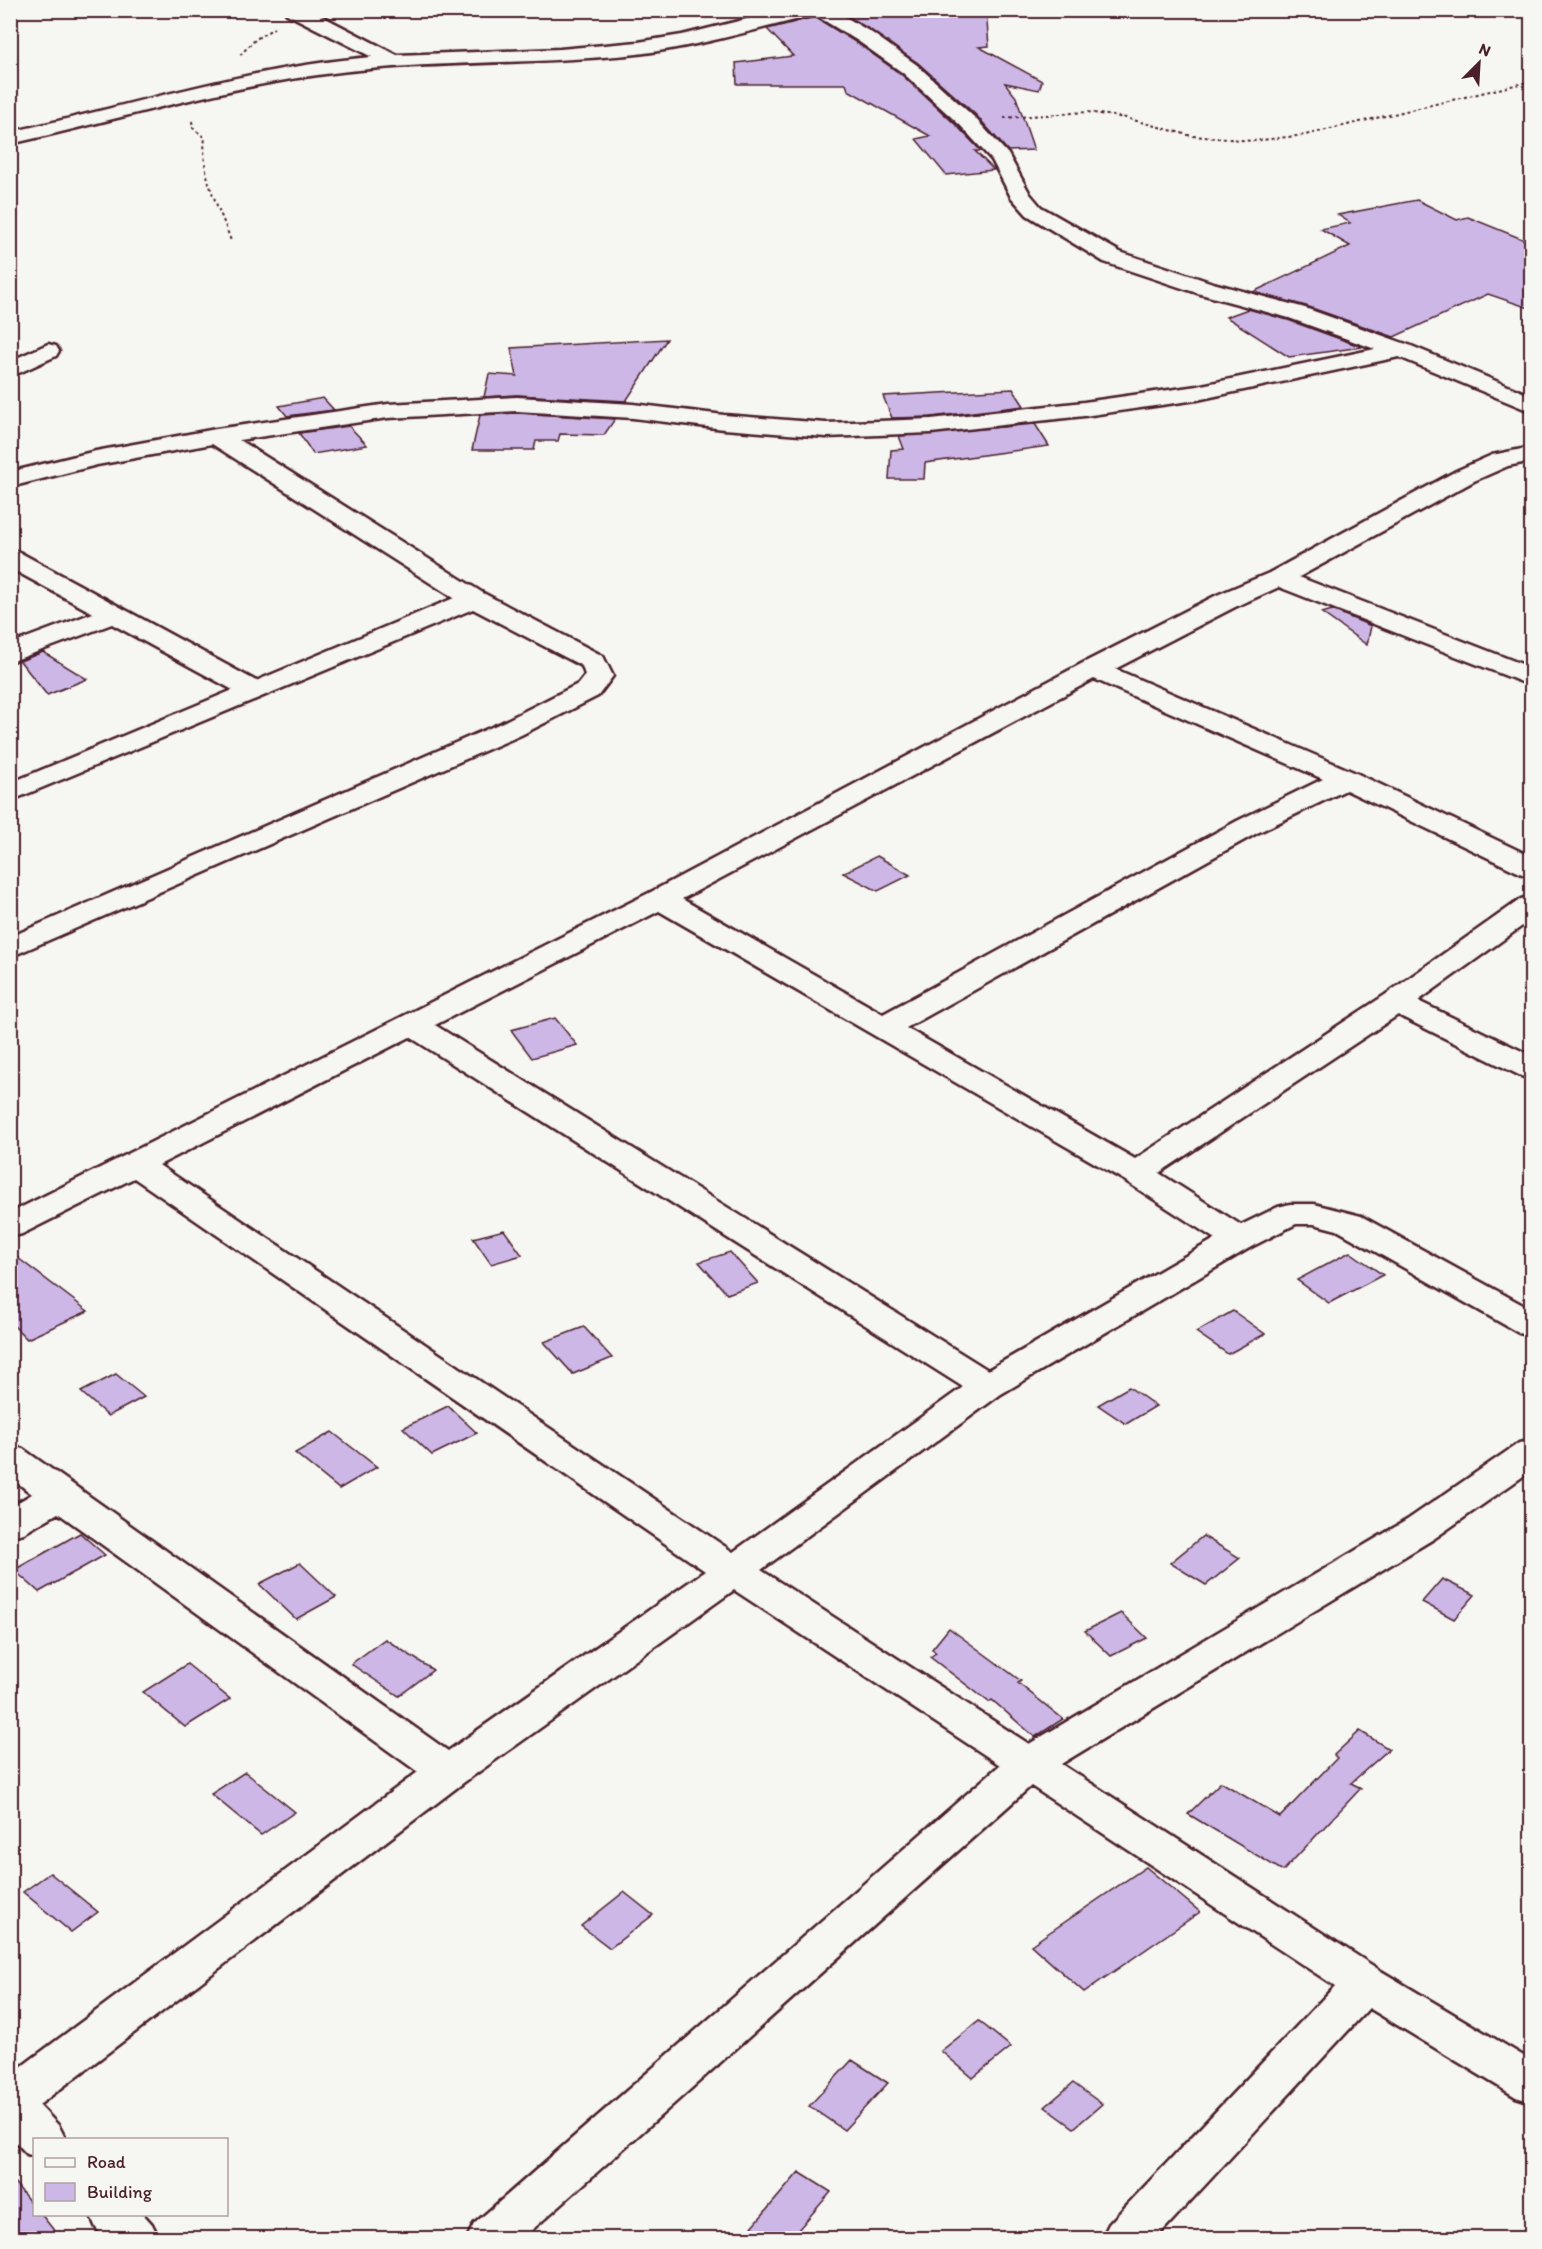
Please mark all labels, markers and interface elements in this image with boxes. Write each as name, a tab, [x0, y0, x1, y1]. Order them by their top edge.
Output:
north arrow	[1449, 33, 1509, 93]
text: N	[1476, 39, 1494, 61]
legend	[33, 2138, 228, 2216]
text: Road	[87, 2151, 126, 2173]
text: Building	[87, 2181, 153, 2203]

